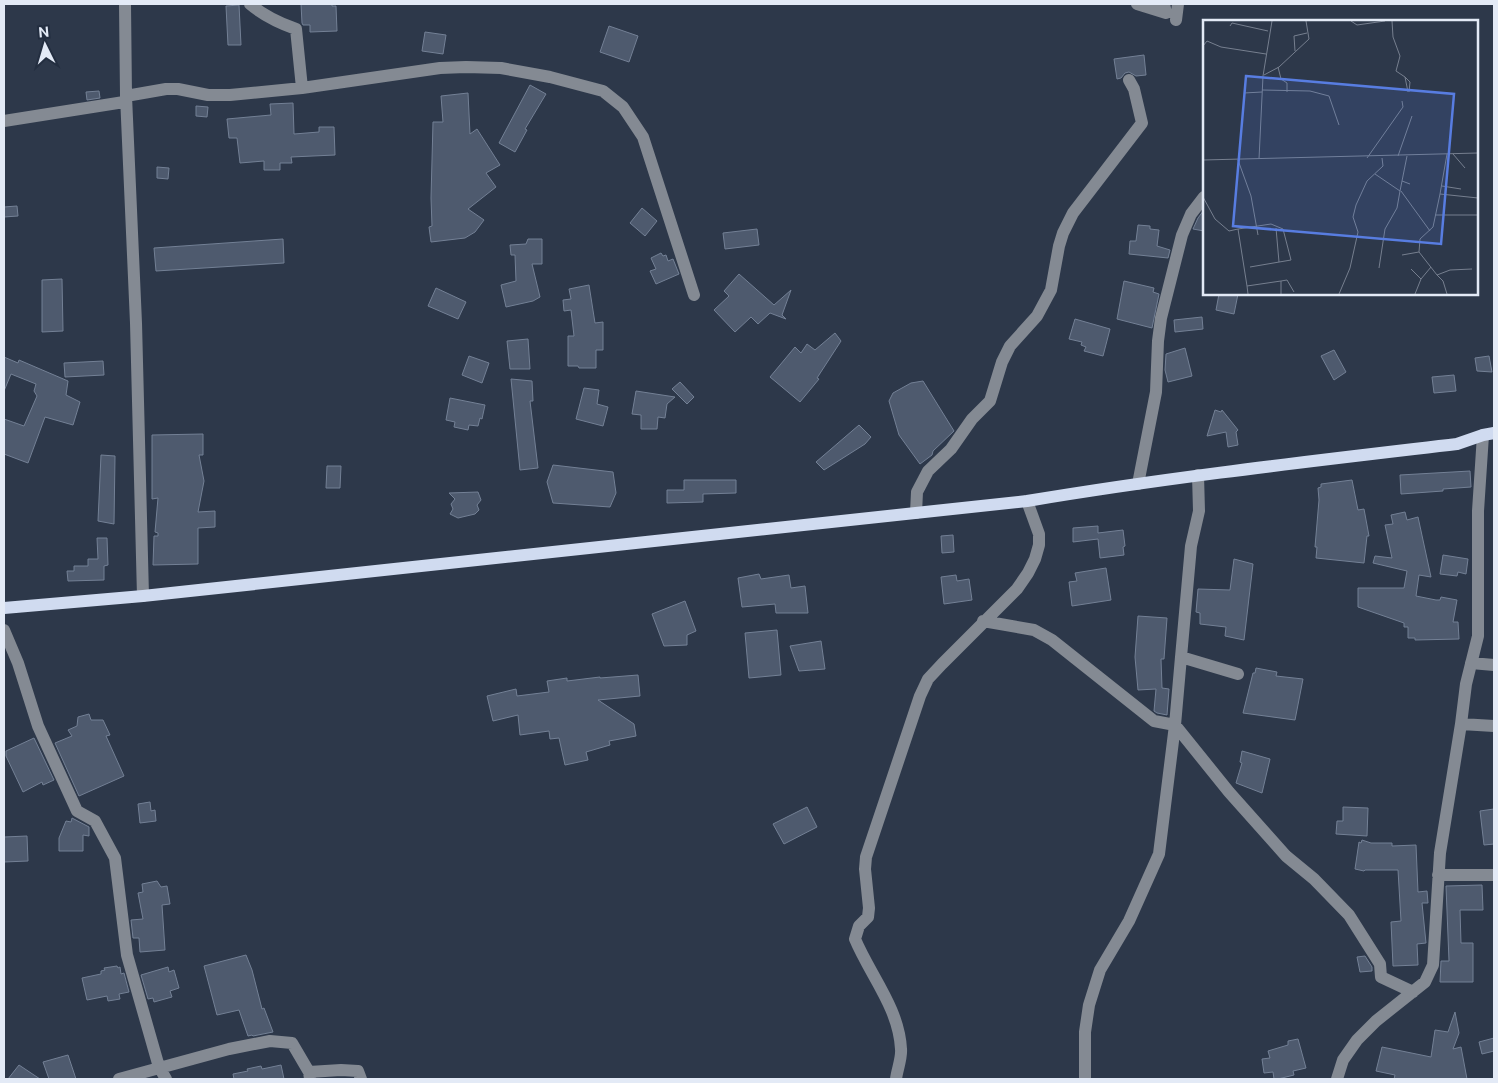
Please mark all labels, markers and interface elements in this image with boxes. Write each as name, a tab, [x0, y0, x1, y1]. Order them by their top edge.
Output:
north arrow	[20, 20, 70, 70]
inset map	[1203, 20, 1478, 295]
text: N	[38, 24, 50, 40]

